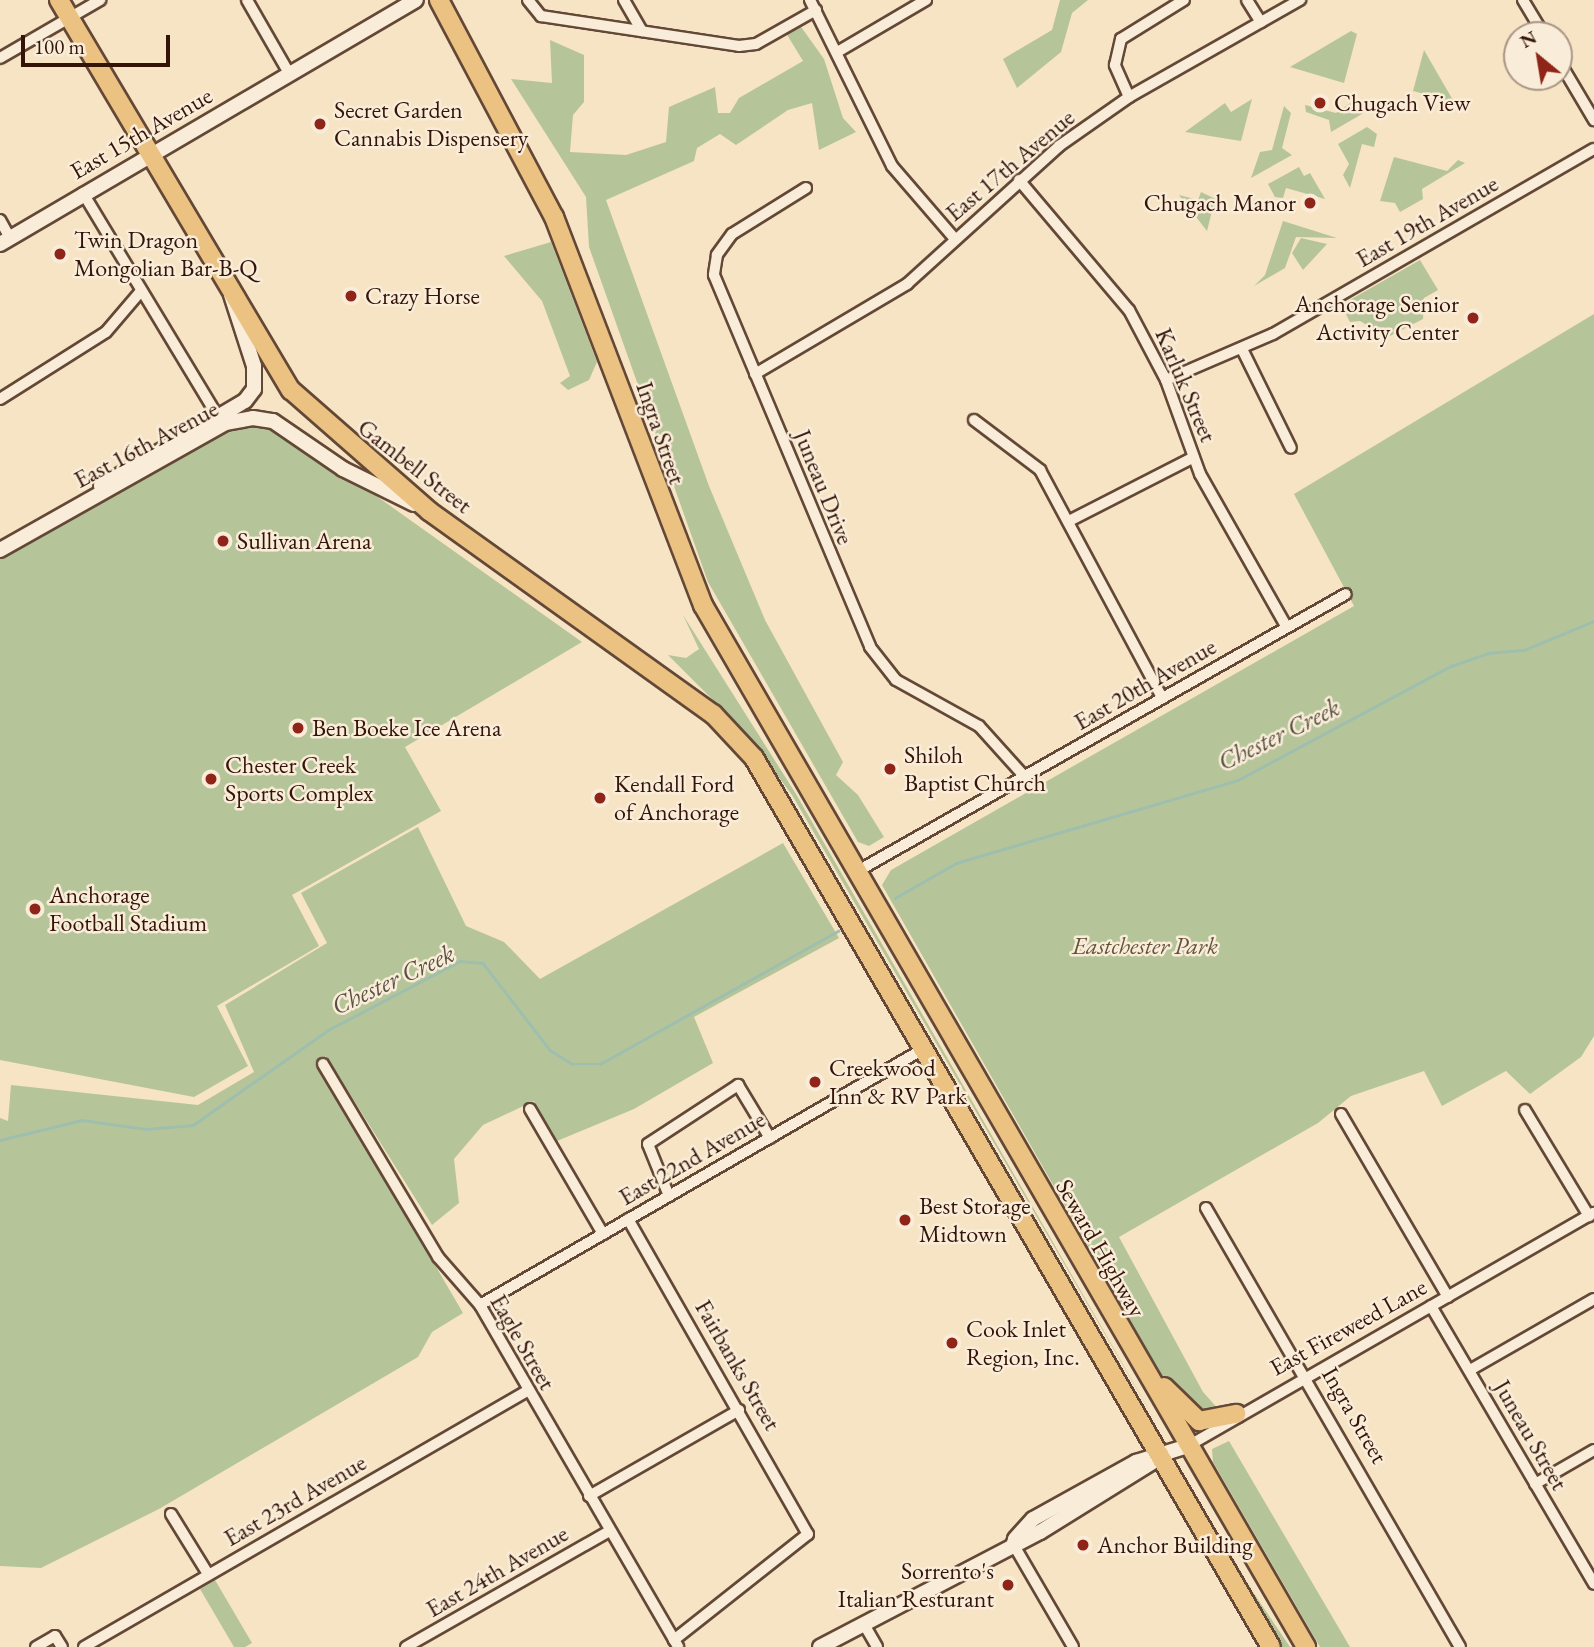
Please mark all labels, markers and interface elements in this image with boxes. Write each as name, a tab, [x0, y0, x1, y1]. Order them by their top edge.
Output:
scale bar	[24, 21, 173, 65]
north arrow	[1503, 21, 1573, 91]
text: N	[1515, 24, 1541, 54]
text: 100 m	[34, 33, 85, 60]
street label: East 15th Avenue	[65, 81, 217, 185]
place label: Chugach View	[1334, 89, 1470, 117]
marker: Chugach View	[1312, 95, 1328, 111]
place label: Secret Garden Cannabis Dispensery	[334, 96, 528, 152]
street label: East 17th Avenue	[940, 103, 1080, 227]
marker: Secret Garden Cannabis Dispensery	[312, 116, 328, 132]
street label: East 19th Avenue	[1351, 169, 1503, 273]
place label: Chugach Manor	[1144, 189, 1296, 217]
marker: Chugach Manor	[1302, 195, 1318, 211]
place label: Twin Dragon Mongolian Bar-B-Q	[74, 226, 258, 282]
marker: Twin Dragon Mongolian Bar-B-Q	[52, 246, 68, 262]
place label: Crazy Horse	[365, 282, 480, 310]
marker: Crazy Horse	[343, 288, 359, 304]
place label: Anchorage Senior Activity Center	[1295, 290, 1459, 346]
marker: Anchorage Senior Activity Center	[1465, 310, 1481, 326]
street label: Karluk Street	[1149, 324, 1223, 446]
street label: Ingra Street	[630, 378, 692, 488]
street label: East 16th Avenue	[69, 394, 223, 494]
street label: Gambell Street	[352, 413, 478, 519]
street label: Juneau Drive	[788, 425, 860, 549]
place label: Sullivan Arena	[237, 527, 372, 555]
marker: Sullivan Arena	[215, 533, 231, 549]
street label: East 20th Avenue	[1069, 632, 1221, 736]
water label: Chester Creek	[1213, 692, 1345, 778]
place label: Ben Boeke Ice Arena	[312, 714, 502, 742]
marker: Ben Boeke Ice Arena	[290, 720, 306, 736]
place label: Shiloh Baptist Church	[904, 741, 1046, 797]
place label: Chester Creek Sports Complex	[225, 751, 373, 807]
marker: Shiloh Baptist Church	[882, 761, 898, 777]
place label: Kendall Ford of Anchorage	[614, 770, 739, 826]
marker: Chester Creek Sports Complex	[203, 771, 219, 787]
marker: Kendall Ford of Anchorage	[592, 790, 608, 806]
place label: Anchorage Football Stadium	[49, 881, 207, 937]
marker: Anchorage Football Stadium	[27, 901, 43, 917]
park label: Eastchester Park	[1072, 932, 1218, 960]
water label: Chester Creek	[327, 938, 459, 1022]
place label: Creekwood Inn & RV Park	[829, 1054, 966, 1110]
marker: Creekwood Inn & RV Park	[807, 1074, 823, 1090]
street label: East 22nd Avenue	[614, 1104, 770, 1212]
street label: Seward Highway	[1050, 1174, 1152, 1322]
place label: Best Storage Midtown	[919, 1192, 1031, 1248]
marker: Best Storage Midtown	[897, 1212, 913, 1228]
street label: East Fireweed Lane	[1265, 1272, 1431, 1382]
street label: Eagle Street	[484, 1289, 562, 1395]
street label: Fairbanks Street	[689, 1295, 787, 1435]
place label: Cook Inlet Region, Inc.	[966, 1315, 1080, 1371]
marker: Cook Inlet Region, Inc.	[944, 1335, 960, 1351]
street label: Ingra Street	[1316, 1362, 1394, 1468]
street label: Juneau Street	[1488, 1375, 1574, 1495]
street label: East 23rd Avenue	[219, 1448, 371, 1552]
street label: East 24th Avenue	[421, 1519, 573, 1623]
place label: Anchor Building	[1097, 1531, 1253, 1559]
marker: Anchor Building	[1075, 1537, 1091, 1553]
place label: Sorrento's Italian Resturant	[838, 1557, 994, 1613]
marker: Sorrento's Italian Resturant	[1000, 1577, 1016, 1593]

